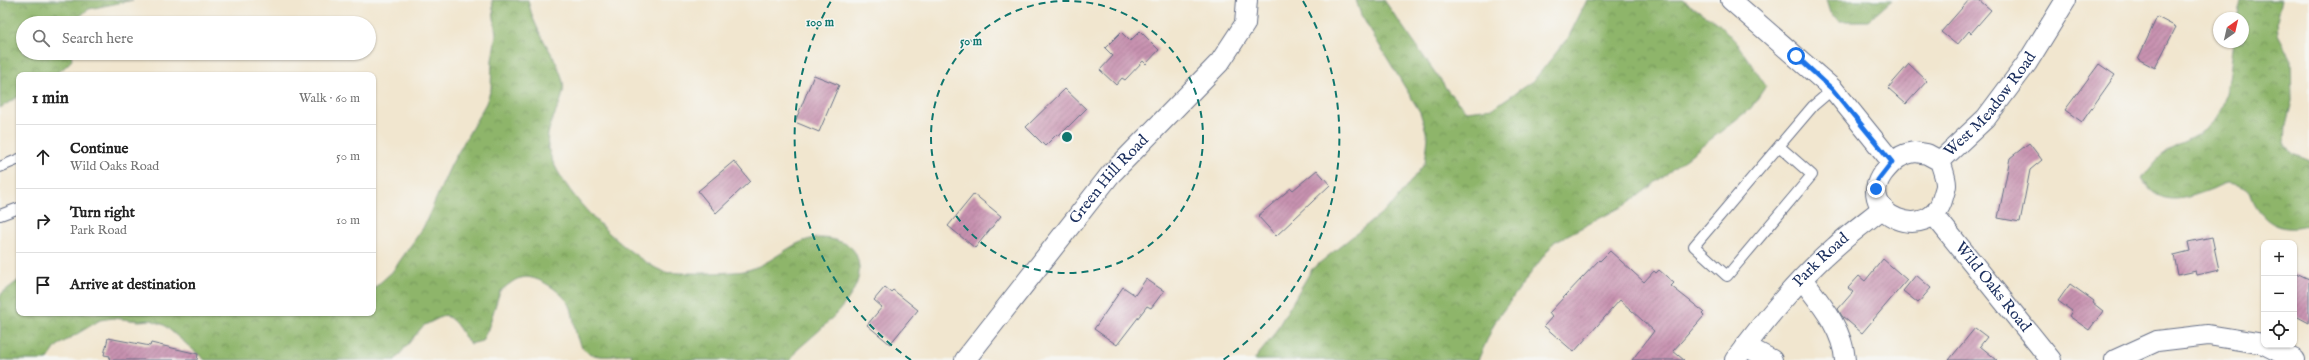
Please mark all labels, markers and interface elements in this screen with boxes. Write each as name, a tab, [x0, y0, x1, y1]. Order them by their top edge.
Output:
north arrow	[2213, 12, 2249, 48]
text: 100 m	[806, 15, 835, 30]
search box	[16, 16, 376, 60]
icon: search	[30, 27, 52, 49]
text: Search here	[62, 29, 133, 48]
text: 50 m	[960, 34, 983, 49]
route start	[1787, 47, 1805, 65]
street label: West Meadow Road	[1940, 48, 2041, 162]
text: 1 min	[32, 88, 69, 109]
text: Walk · 60 m	[299, 90, 360, 107]
centre of rings	[1060, 130, 1074, 144]
street label: Green Hill Road	[1065, 131, 1154, 228]
text: Continue	[70, 139, 128, 158]
icon: ahead	[32, 146, 54, 168]
text: 50 m	[336, 148, 360, 165]
text: Wild Oaks Road	[70, 158, 159, 175]
route end	[1867, 180, 1885, 198]
text: Turn right	[70, 203, 135, 222]
icon: right	[32, 210, 54, 232]
text: 10 m	[336, 212, 360, 229]
text: Park Road	[70, 222, 127, 239]
street label: Park Road	[1789, 229, 1854, 292]
street label: Wild Oaks Road	[1950, 238, 2035, 337]
map controls	[2261, 240, 2297, 348]
button: +	[2261, 240, 2297, 276]
icon: arrive	[32, 274, 54, 296]
text: Arrive at destination	[70, 275, 196, 294]
button: −	[2261, 276, 2297, 312]
button: locate	[2261, 312, 2297, 348]

